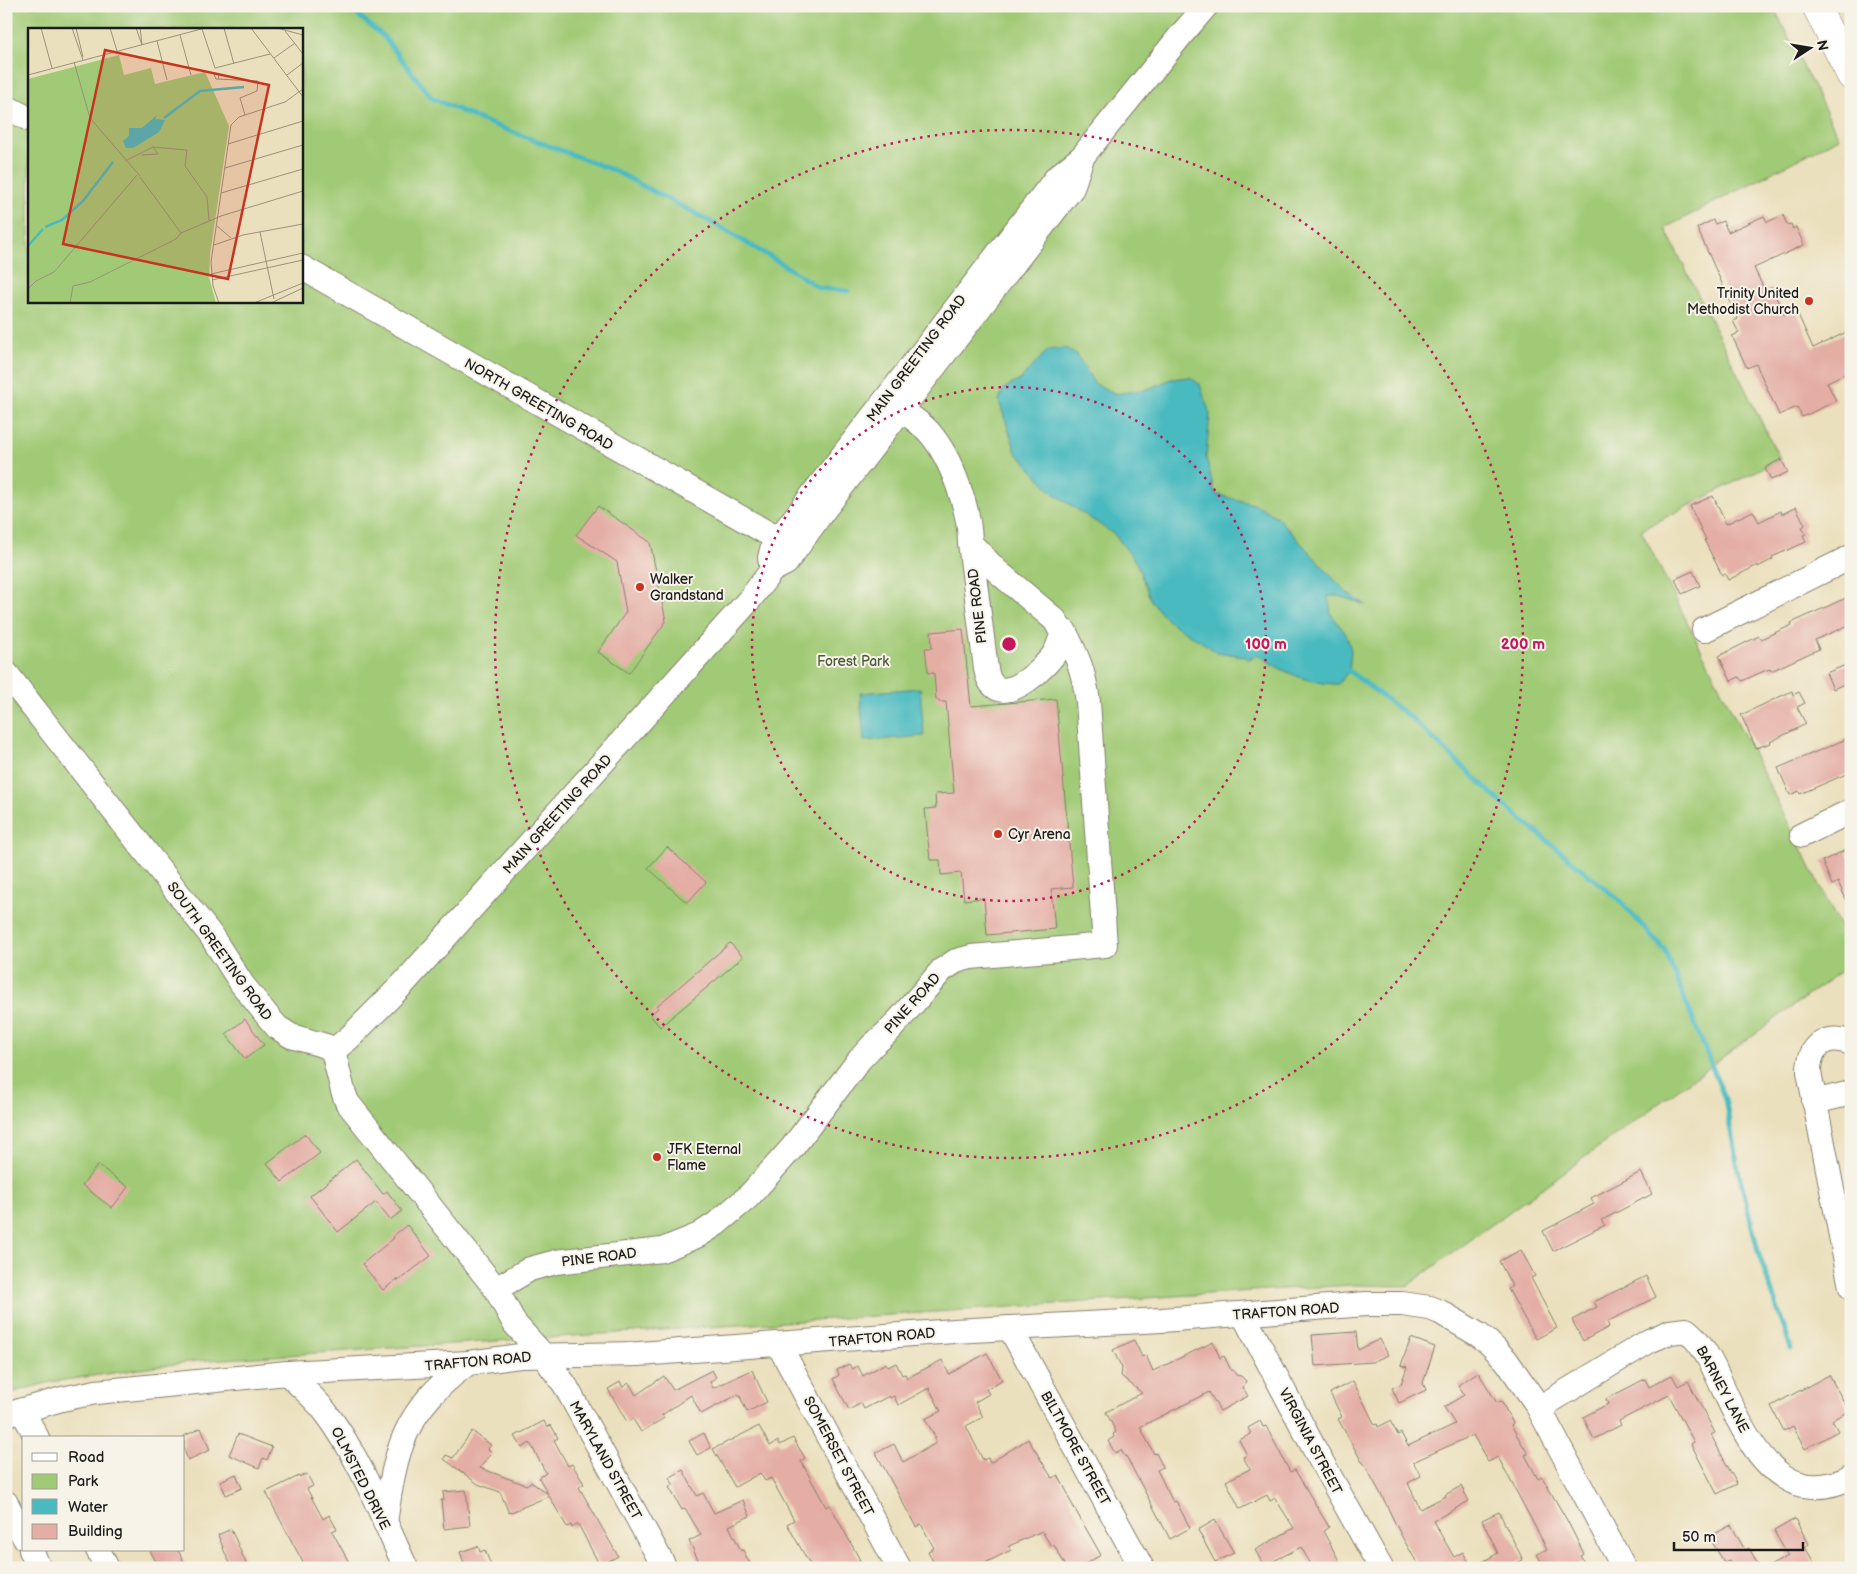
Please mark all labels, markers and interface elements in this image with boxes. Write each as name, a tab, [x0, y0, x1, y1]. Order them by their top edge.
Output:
north arrow	[1784, 22, 1834, 72]
inset map	[28, 28, 302, 302]
text: N	[1813, 38, 1832, 52]
place label: Trinity United Methodist Church	[1687, 285, 1799, 318]
street label: MAIN GREETING ROAD	[863, 291, 970, 425]
marker: Trinity United Methodist Church	[1803, 295, 1815, 307]
street label: NORTH GREETING ROAD	[461, 355, 616, 454]
street label: PINE ROAD	[964, 567, 991, 645]
place label: Walker Grandstand	[650, 571, 724, 604]
marker: Walker Grandstand	[634, 581, 646, 593]
centre of rings	[1000, 635, 1018, 653]
text: 100 m	[1245, 635, 1287, 654]
text: 200 m	[1501, 635, 1545, 654]
park label: Forest Park	[817, 653, 889, 670]
street label: MAIN GREETING ROAD	[499, 751, 615, 878]
place label: Cyr Arena	[1008, 826, 1071, 843]
marker: Cyr Arena	[992, 828, 1004, 840]
street label: SOUTH GREETING ROAD	[164, 879, 276, 1024]
street label: PINE ROAD	[881, 970, 944, 1037]
place label: JFK Eternal Flame	[667, 1141, 741, 1174]
marker: JFK Eternal Flame	[651, 1151, 663, 1163]
street label: PINE ROAD	[560, 1244, 638, 1271]
street label: TRAFTON ROAD	[1232, 1299, 1340, 1324]
street label: TRAFTON ROAD	[828, 1324, 936, 1351]
street label: BARNEY LANE	[1692, 1343, 1753, 1436]
street label: TRAFTON ROAD	[424, 1348, 532, 1375]
street label: VIRGINIA STREET	[1275, 1385, 1346, 1498]
street label: BILTMORE STREET	[1037, 1388, 1114, 1509]
street label: SOMERSET STREET	[800, 1393, 878, 1520]
street label: MARYLAND STREET	[566, 1398, 646, 1523]
street label: OLMSTED DRIVE	[327, 1424, 394, 1532]
legend	[22, 1436, 185, 1552]
text: Road	[68, 1448, 104, 1467]
text: Park	[68, 1472, 99, 1491]
text: Water	[68, 1498, 108, 1517]
scale bar	[1674, 1519, 1803, 1551]
text: Building	[68, 1522, 123, 1541]
text: 50 m	[1682, 1528, 1716, 1547]

